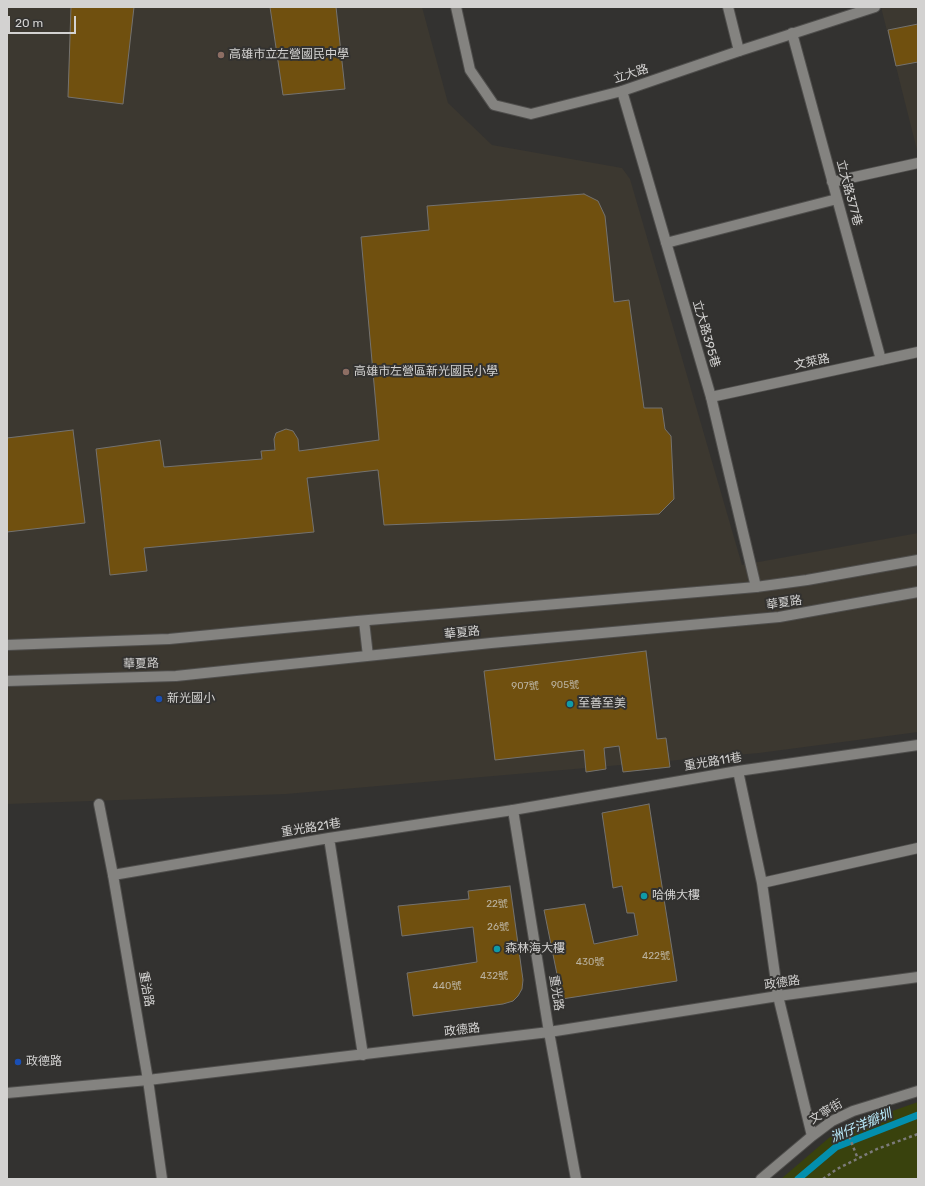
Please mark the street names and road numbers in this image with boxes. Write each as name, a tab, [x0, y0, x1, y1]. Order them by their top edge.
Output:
street label: 立大路	[612, 62, 650, 86]
street label: 立大路377巷	[833, 159, 865, 227]
street label: 立大路395巷	[690, 299, 722, 369]
street label: 文萊路	[793, 351, 831, 373]
street label: 華夏路	[765, 593, 803, 613]
street label: 華夏路	[443, 624, 481, 642]
street label: 華夏路	[123, 656, 159, 672]
street label: 重光路11巷	[683, 750, 743, 774]
street label: 重光路21巷	[280, 816, 342, 840]
street label: 重治路	[136, 970, 156, 1008]
street label: 政德路	[763, 973, 801, 993]
street label: 重光路	[546, 974, 566, 1012]
street label: 政德路	[443, 1021, 481, 1039]
street label: 文寧街	[807, 1097, 845, 1127]

